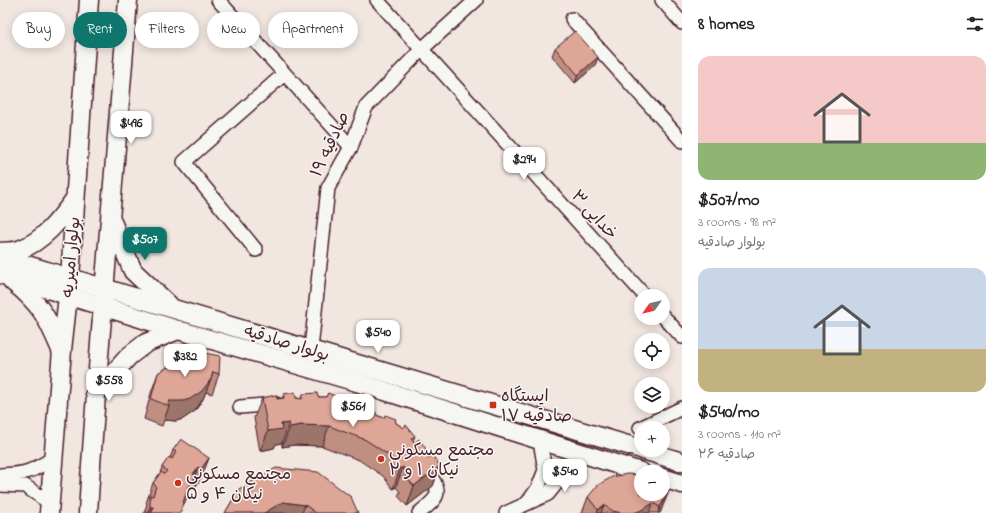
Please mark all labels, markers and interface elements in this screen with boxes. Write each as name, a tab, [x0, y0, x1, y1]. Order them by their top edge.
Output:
chip: Buy	[12, 12, 65, 48]
chip: Rent	[73, 12, 127, 48]
chip: Filters	[135, 12, 199, 48]
chip: New	[207, 12, 260, 48]
chip: Apartment	[268, 12, 358, 48]
text: 8 homes	[698, 12, 755, 37]
icon: filters	[964, 13, 986, 35]
icon: home	[806, 82, 878, 154]
street label: صادقیه ۱۹	[304, 108, 356, 182]
pin: $496	[107, 111, 155, 145]
text: $496	[120, 114, 142, 133]
pin: $294	[500, 147, 548, 181]
text: $294	[512, 150, 536, 169]
street label: خدایی ۳	[565, 185, 623, 245]
text: $507/mo	[698, 188, 760, 213]
text: 3 rooms · 98 m²	[698, 213, 776, 232]
street label: بولوار امیریه	[56, 216, 87, 299]
pin: $507	[121, 227, 169, 261]
text: $507	[132, 230, 158, 249]
text: بولوار صادقیه	[698, 233, 766, 252]
north arrow	[634, 289, 670, 325]
map controls	[634, 289, 670, 501]
icon: home	[806, 294, 878, 366]
street label: بولوار صادقیه	[241, 319, 333, 368]
pin: $540	[354, 320, 402, 354]
text: $540	[365, 323, 391, 342]
button: locate	[634, 333, 670, 369]
pin: $382	[161, 344, 209, 378]
text: $382	[173, 347, 197, 366]
pin: $558	[85, 368, 133, 402]
text: $558	[95, 371, 123, 390]
button: layers	[634, 377, 670, 413]
place label: ایستگاه صادقیه ۱۷	[501, 384, 572, 429]
pin: $561	[329, 394, 377, 428]
text: $561	[340, 397, 366, 416]
marker: ایستگاه صادقیه ۱۷	[488, 400, 498, 410]
text: $540/mo	[698, 400, 760, 425]
button: +	[634, 421, 670, 457]
text: 3 rooms · 110 m²	[698, 425, 781, 444]
place label: مجتمع مسکونی نیکان ۱ و ۲	[389, 438, 494, 483]
text: صادقیه ۲۶	[698, 445, 755, 464]
marker: مجتمع مسکونی نیکان ۱ و ۲	[376, 454, 386, 464]
pin: $540	[541, 459, 589, 493]
place label: مجتمع مسکونی نیکان ۴ و ۵	[186, 462, 291, 507]
text: $540	[552, 462, 578, 481]
button: −	[634, 465, 670, 501]
marker: مجتمع مسکونی نیکان ۴ و ۵	[173, 478, 183, 488]

